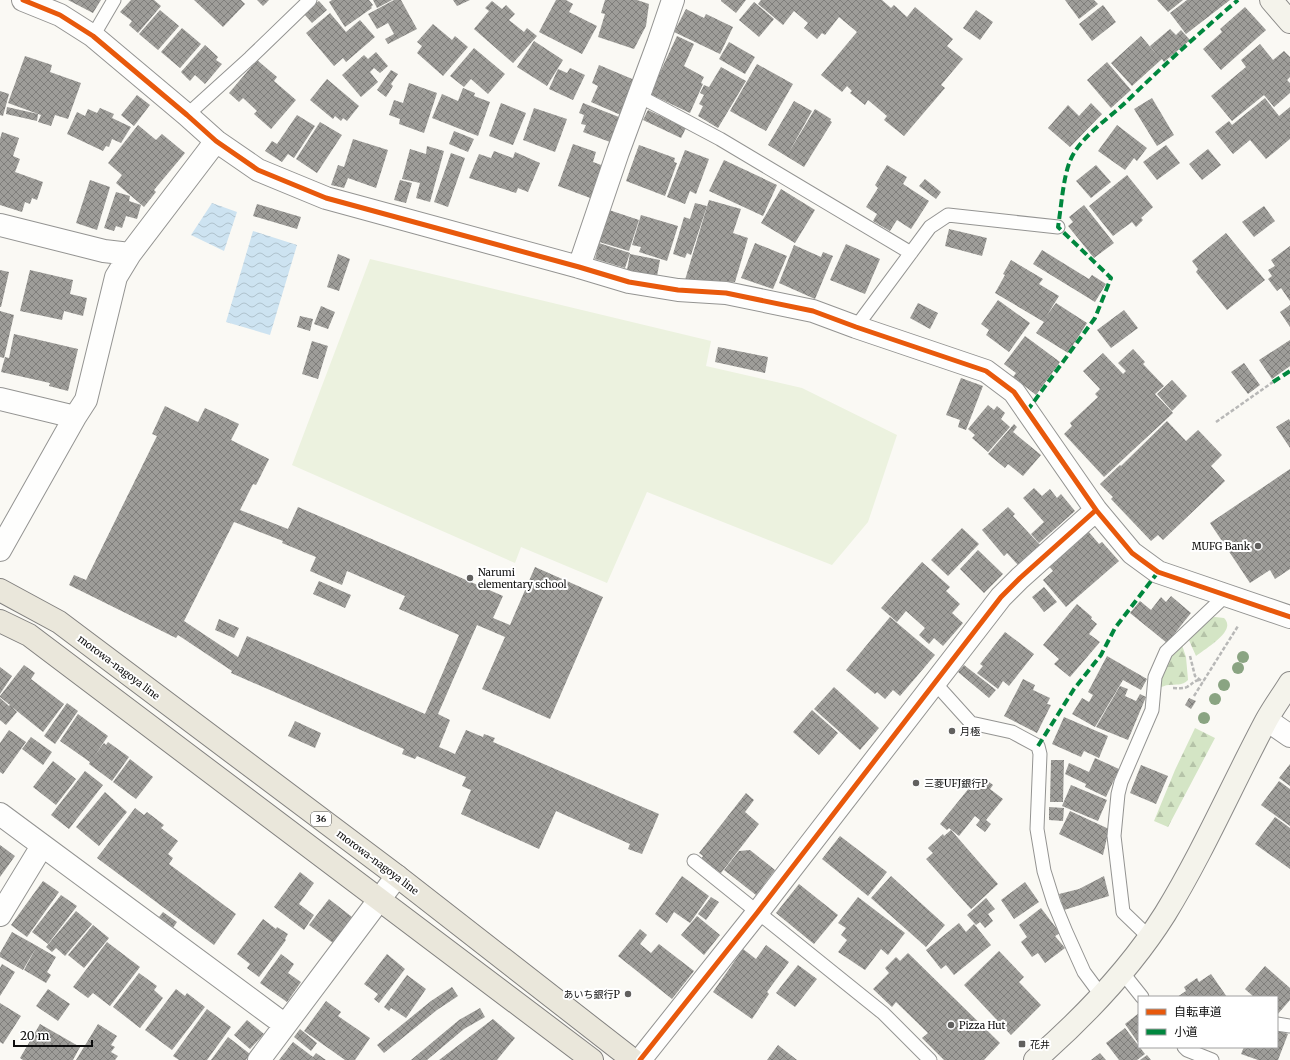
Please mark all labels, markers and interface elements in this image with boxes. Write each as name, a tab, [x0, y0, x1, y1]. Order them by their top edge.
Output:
place label: MUFG Bank	[1192, 540, 1251, 553]
marker: MUFG Bank	[1253, 541, 1263, 551]
place label: Narumi elementary school	[478, 566, 567, 591]
marker: Narumi elementary school	[465, 573, 475, 583]
street label: morowa-nagoya line	[75, 632, 162, 702]
place label: 月極	[960, 725, 980, 738]
marker: 月極	[947, 726, 957, 736]
place label: 三菱UFJ銀行P	[924, 777, 988, 790]
marker: 三菱UFJ銀行P	[911, 778, 921, 788]
road number: 36	[311, 812, 331, 826]
street label: morowa-nagoya line	[334, 827, 421, 897]
place label: あいち銀行P	[564, 988, 621, 1001]
marker: あいち銀行P	[623, 989, 633, 999]
legend	[1138, 996, 1278, 1048]
text: 自転車道	[1174, 1004, 1222, 1019]
place label: Pizza Hut	[959, 1019, 1005, 1032]
marker: Pizza Hut	[946, 1020, 956, 1030]
scale bar	[14, 1022, 92, 1048]
text: 小道	[1174, 1024, 1198, 1039]
text: 20 m	[20, 1028, 49, 1043]
place label: 花井	[1030, 1038, 1050, 1051]
marker: 花井	[1017, 1039, 1027, 1049]

